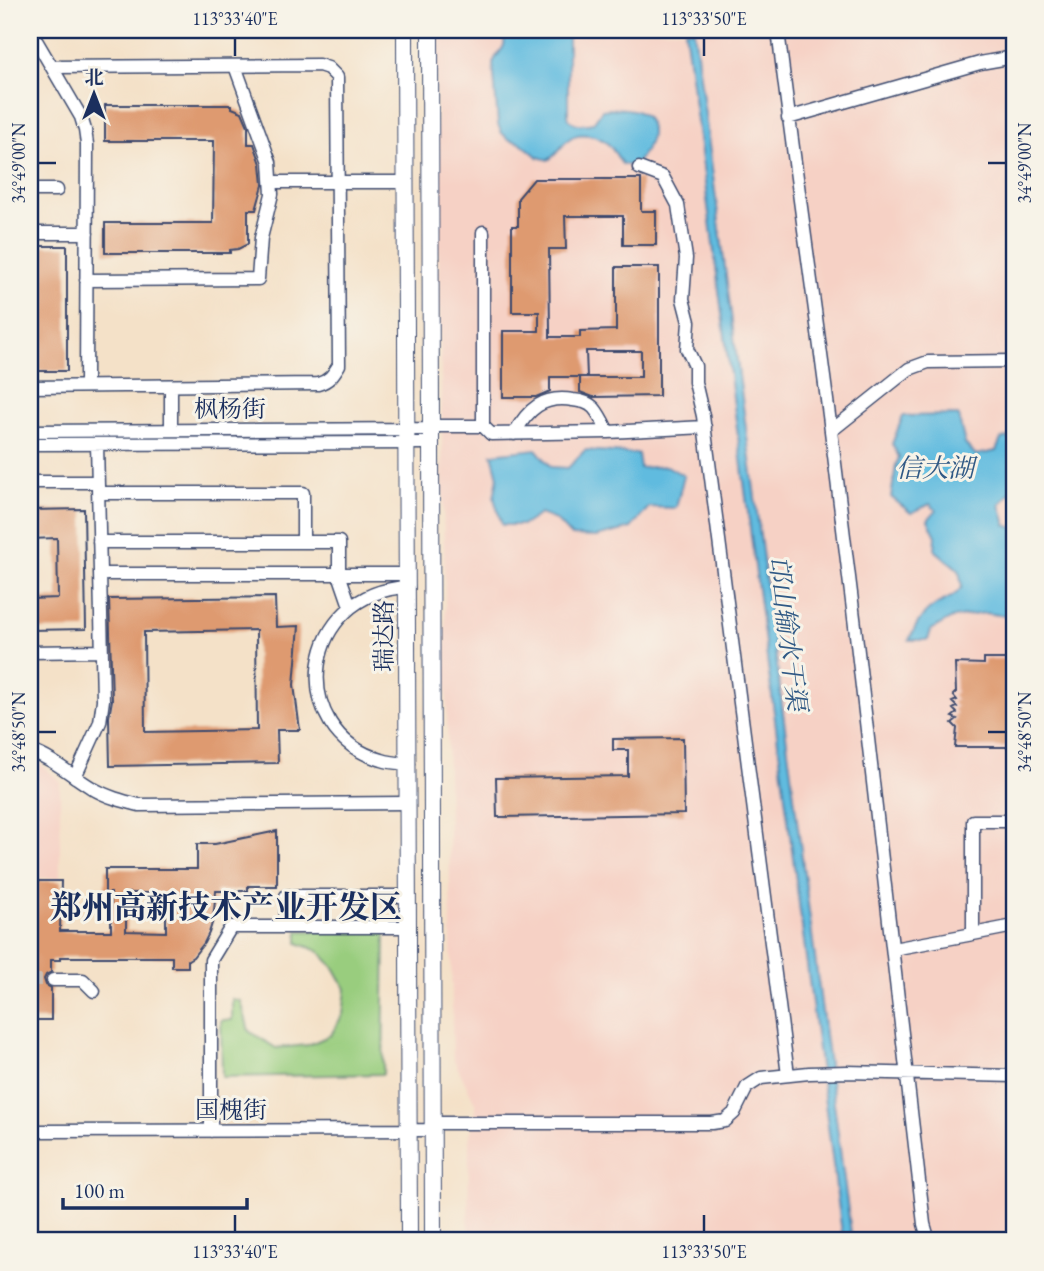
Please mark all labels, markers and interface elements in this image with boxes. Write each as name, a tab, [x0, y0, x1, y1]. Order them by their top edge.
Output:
text: 113°33'40"E	[192, 7, 278, 30]
text: 113°33'50"E	[661, 7, 747, 30]
north arrow	[60, 60, 130, 130]
text: 北	[84, 65, 104, 90]
text: 34°49'00"N	[7, 122, 30, 203]
text: 34°49'00"N	[1013, 122, 1036, 203]
street label: 枫杨街	[194, 393, 266, 424]
water label: 信大湖	[896, 451, 978, 485]
water label: 邙山输水干渠	[762, 554, 815, 715]
street label: 瑞达路	[368, 600, 399, 672]
text: 34°48'50"N	[7, 691, 30, 772]
text: 34°48'50"N	[1013, 691, 1036, 772]
district label: 郑州高新技术产业开发区	[50, 886, 402, 928]
street label: 国槐街	[195, 1094, 267, 1125]
scale bar	[63, 1166, 247, 1210]
text: 100 m	[74, 1177, 125, 1204]
text: 113°33'40"E	[192, 1240, 278, 1263]
text: 113°33'50"E	[661, 1240, 747, 1263]

